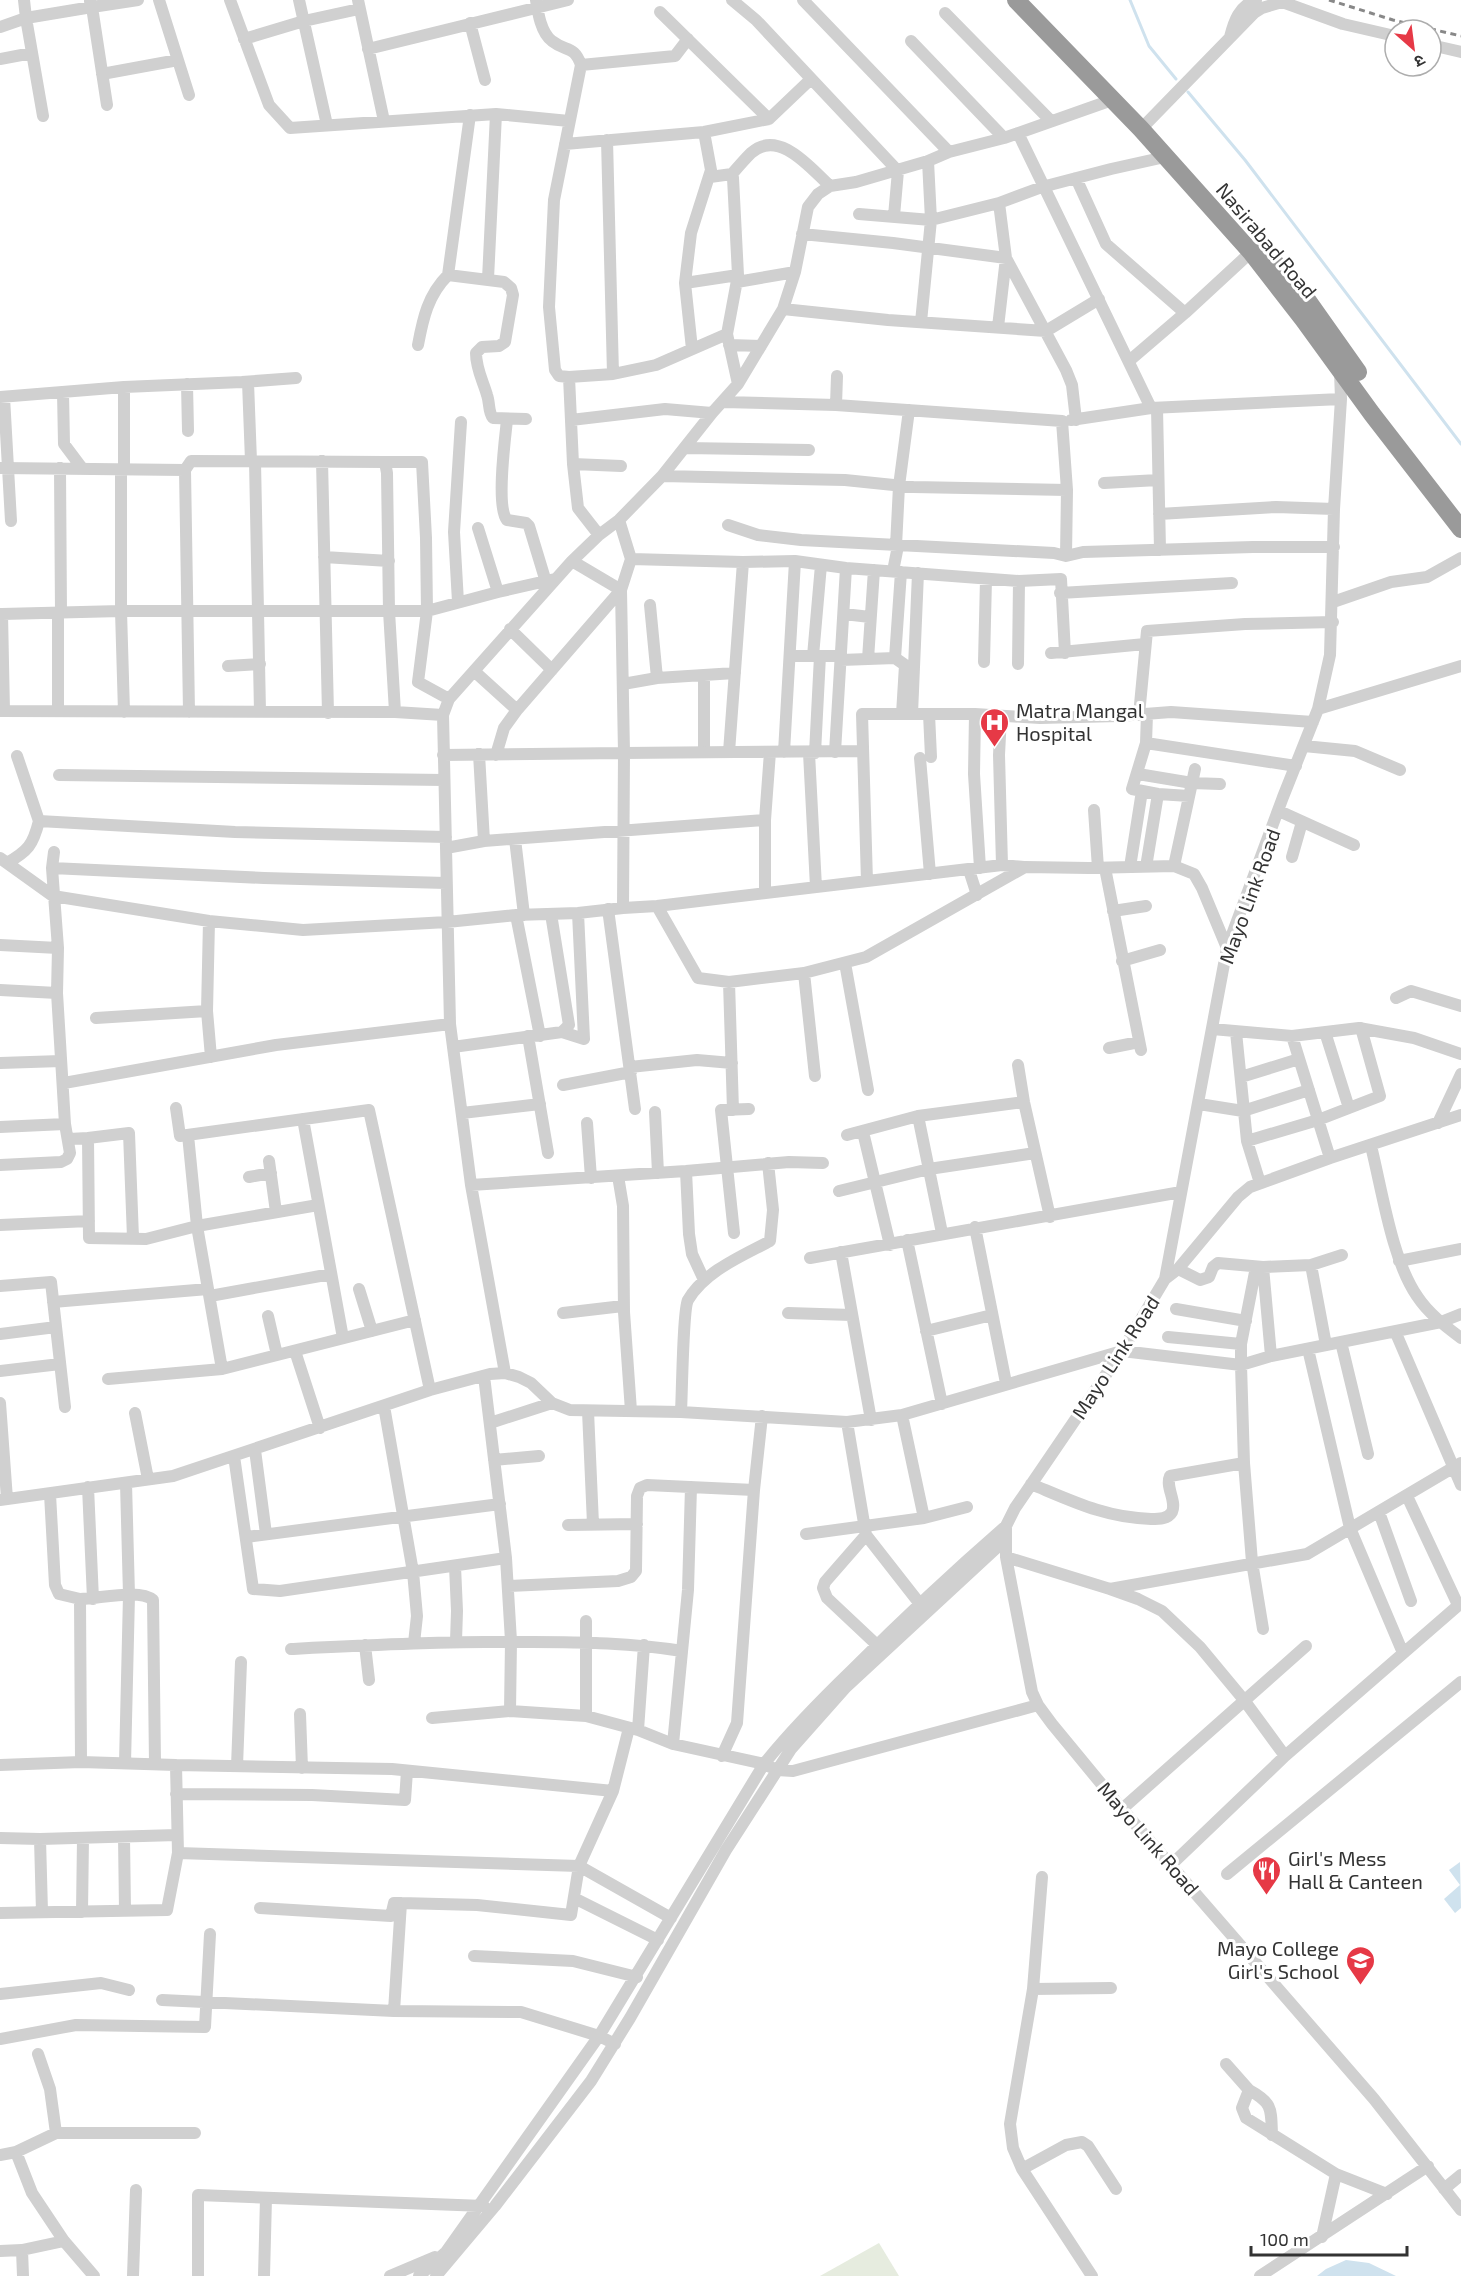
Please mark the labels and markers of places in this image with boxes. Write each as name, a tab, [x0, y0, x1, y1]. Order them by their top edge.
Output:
place label: Matra Mangal Hospital	[1016, 698, 1144, 745]
hospital icon: Matra Mangal Hospital	[979, 706, 1011, 748]
place label: Girl's Mess Hall & Canteen	[1288, 1846, 1423, 1893]
restaurant icon: Girl's Mess Hall & Canteen	[1251, 1854, 1283, 1896]
place label: Mayo College Girl's School	[1217, 1936, 1339, 1983]
school or university icon: Mayo College Girl's School	[1344, 1944, 1376, 1986]

